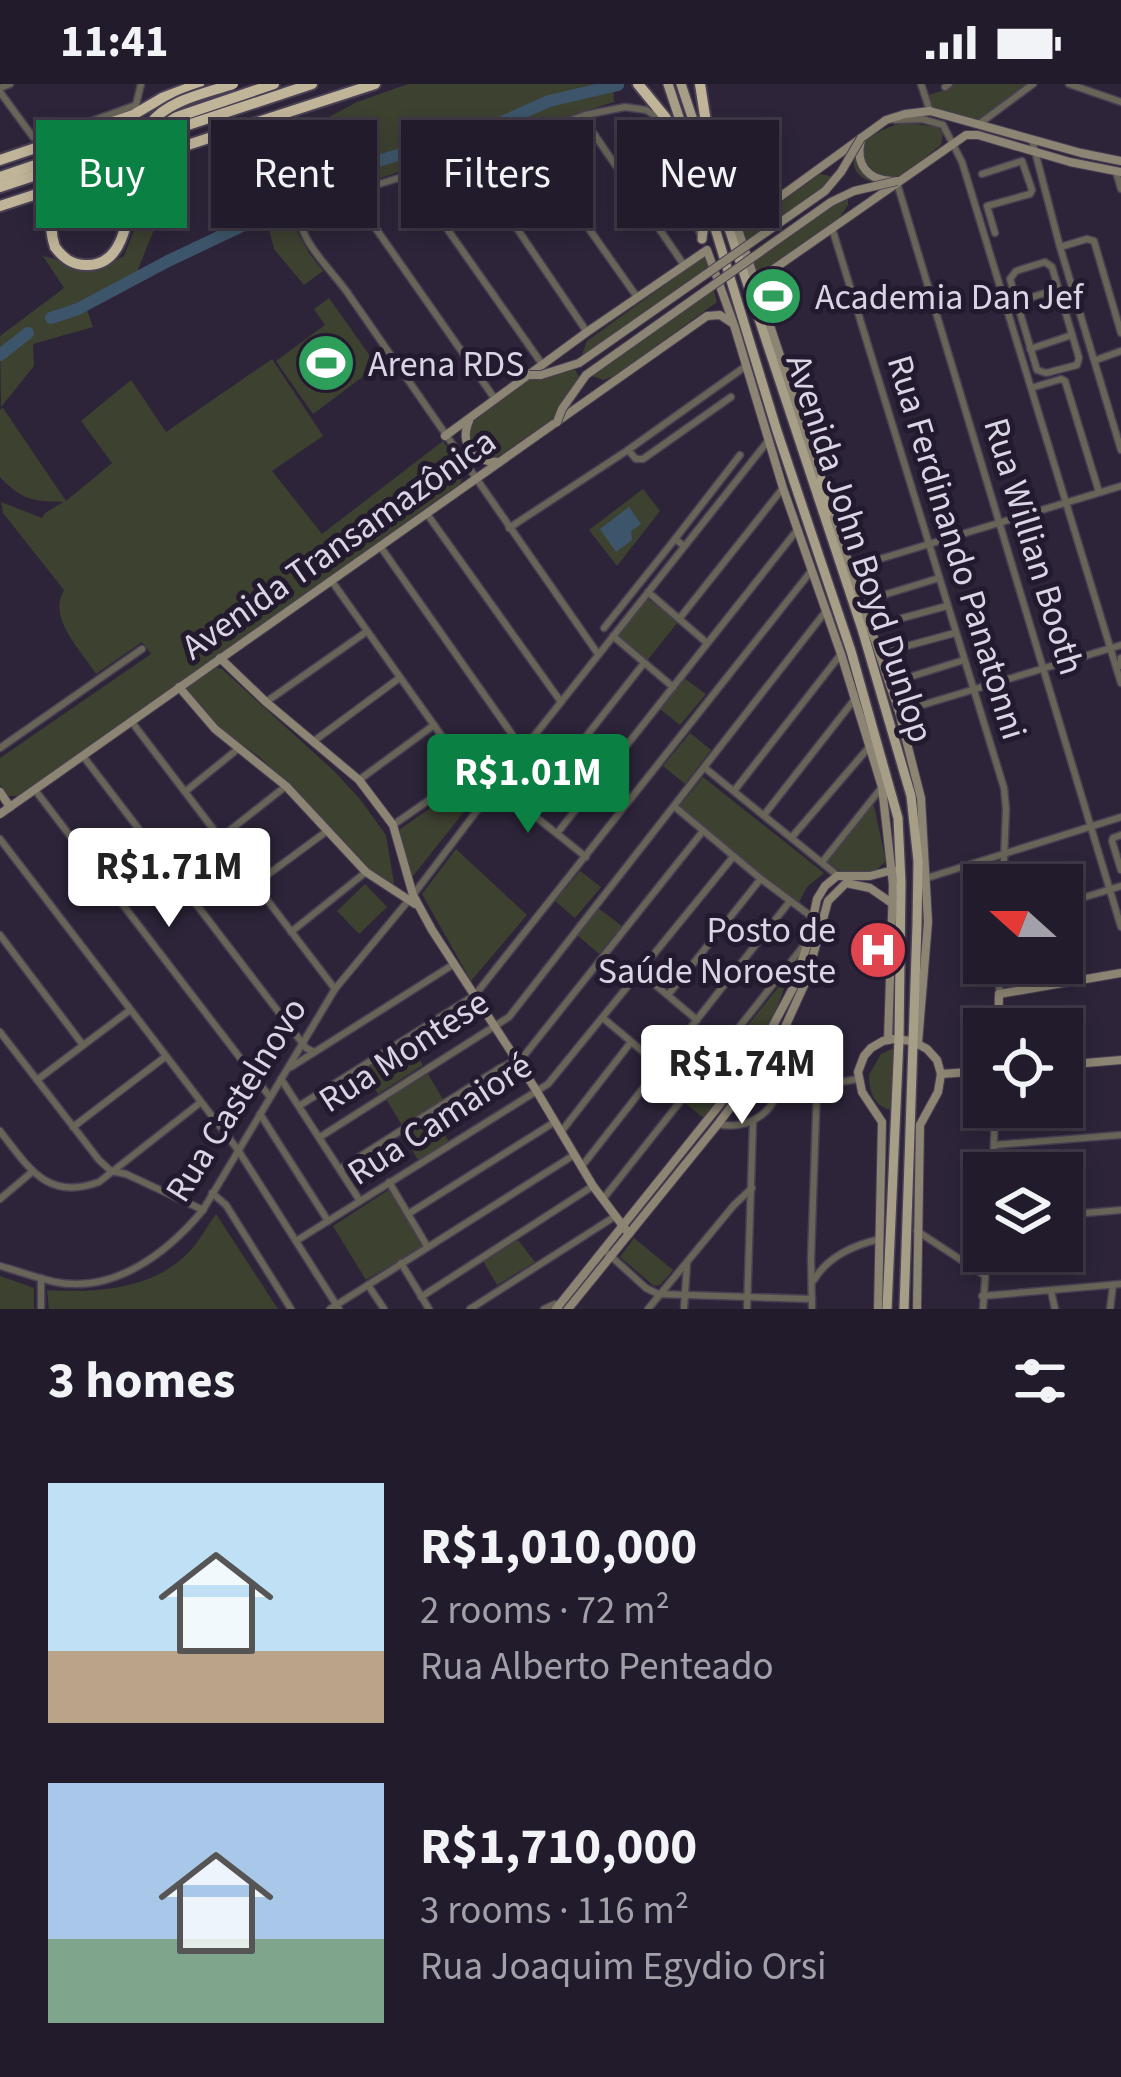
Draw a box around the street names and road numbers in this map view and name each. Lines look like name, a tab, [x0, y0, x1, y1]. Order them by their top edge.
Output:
street label: Avenida John Boyd Dunlop	[773, 348, 946, 749]
street label: Rua Ferdinando Panatonni	[874, 349, 1039, 746]
street label: Rua Willian Booth	[970, 412, 1097, 681]
street label: Avenida Transamazônica	[171, 416, 506, 672]
street label: Rua Montese	[309, 977, 499, 1125]
street label: Rua Castelnovo	[153, 988, 319, 1212]
street label: Rua Camaioré	[338, 1041, 542, 1198]

